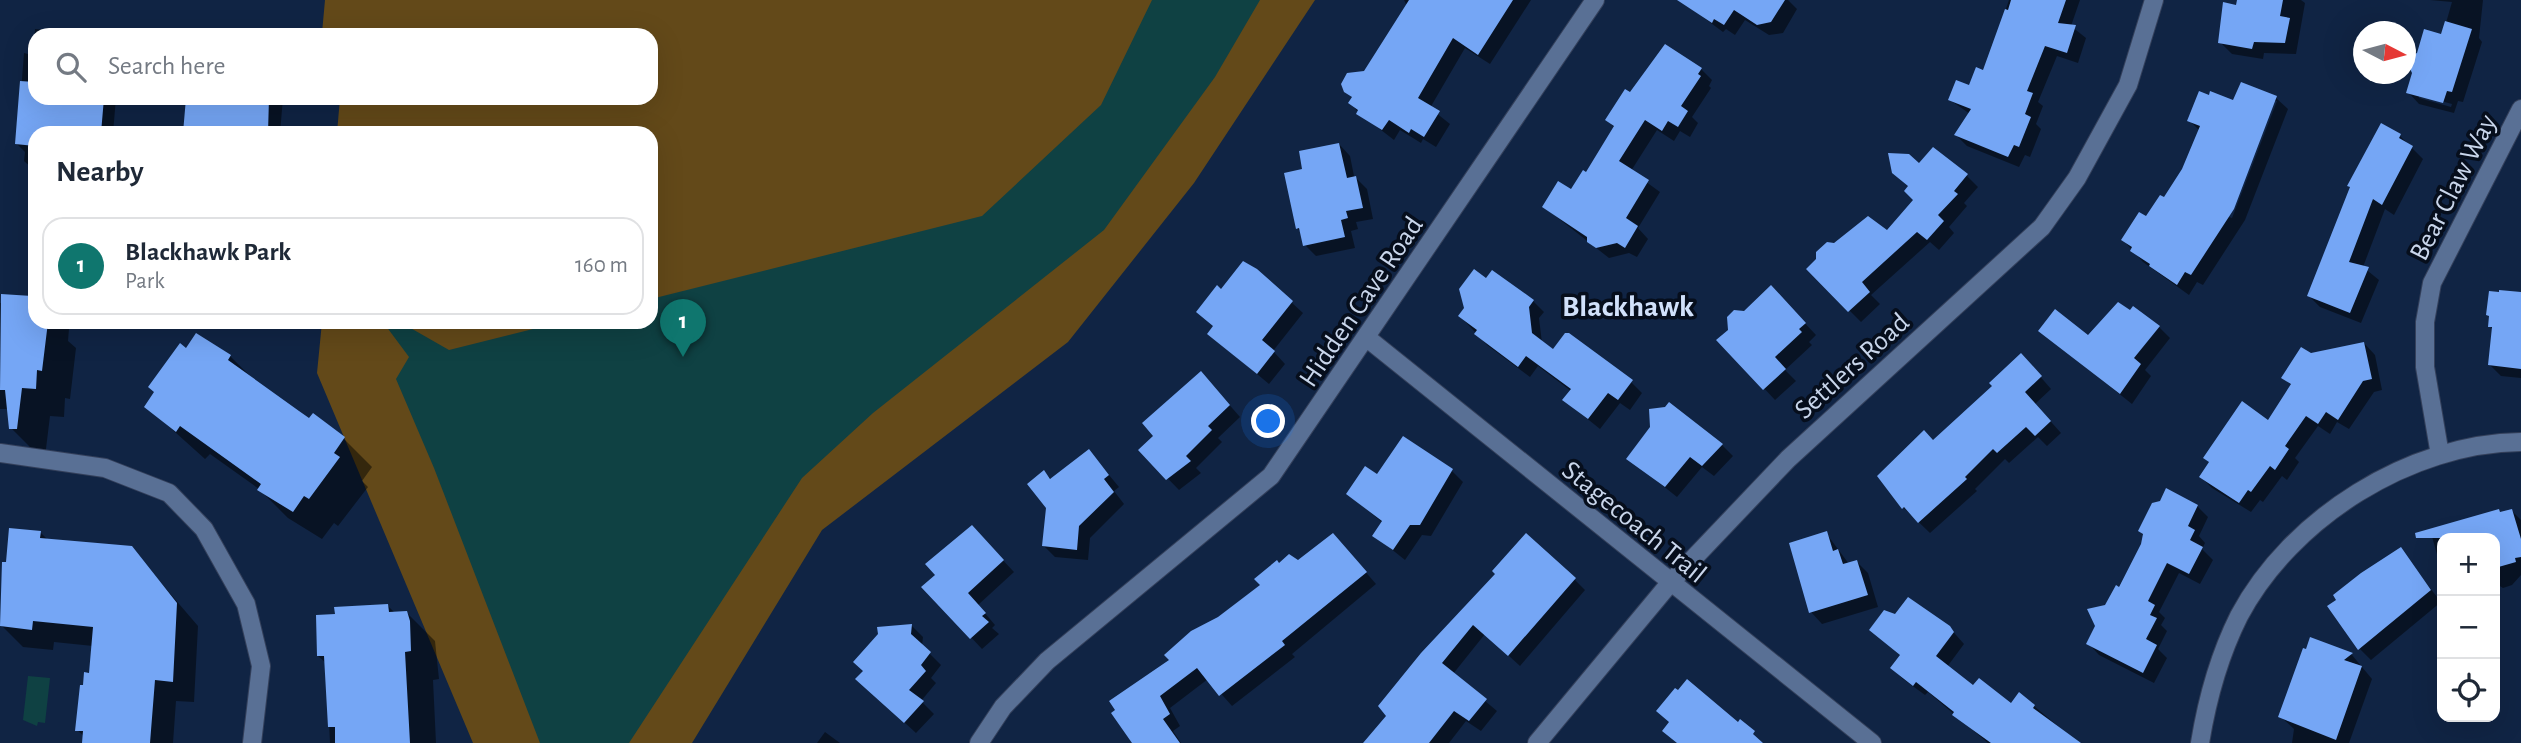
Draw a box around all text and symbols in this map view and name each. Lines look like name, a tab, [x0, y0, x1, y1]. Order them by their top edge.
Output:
north arrow	[2353, 21, 2416, 84]
search box	[28, 28, 658, 105]
icon: search	[52, 48, 90, 86]
text: Search here	[108, 53, 226, 79]
street label: Bear Claw Way	[2405, 110, 2502, 265]
text: Nearby	[56, 157, 144, 187]
street label: Hidden Cave Road	[1294, 212, 1429, 392]
text: Blackhawk Park	[125, 239, 291, 265]
text: 1	[77, 254, 85, 277]
text: 160 m	[575, 254, 628, 277]
text: Park	[125, 270, 165, 293]
district label: Blackhawk	[1562, 292, 1694, 322]
pin: 1	[660, 299, 706, 357]
street label: Settlers Road	[1790, 308, 1915, 425]
your location	[1251, 404, 1285, 438]
street label: Stagecoach Trail	[1556, 456, 1711, 589]
map controls	[2437, 533, 2500, 722]
button: +	[2437, 533, 2500, 596]
button: −	[2437, 596, 2500, 659]
button: locate	[2437, 659, 2500, 722]

